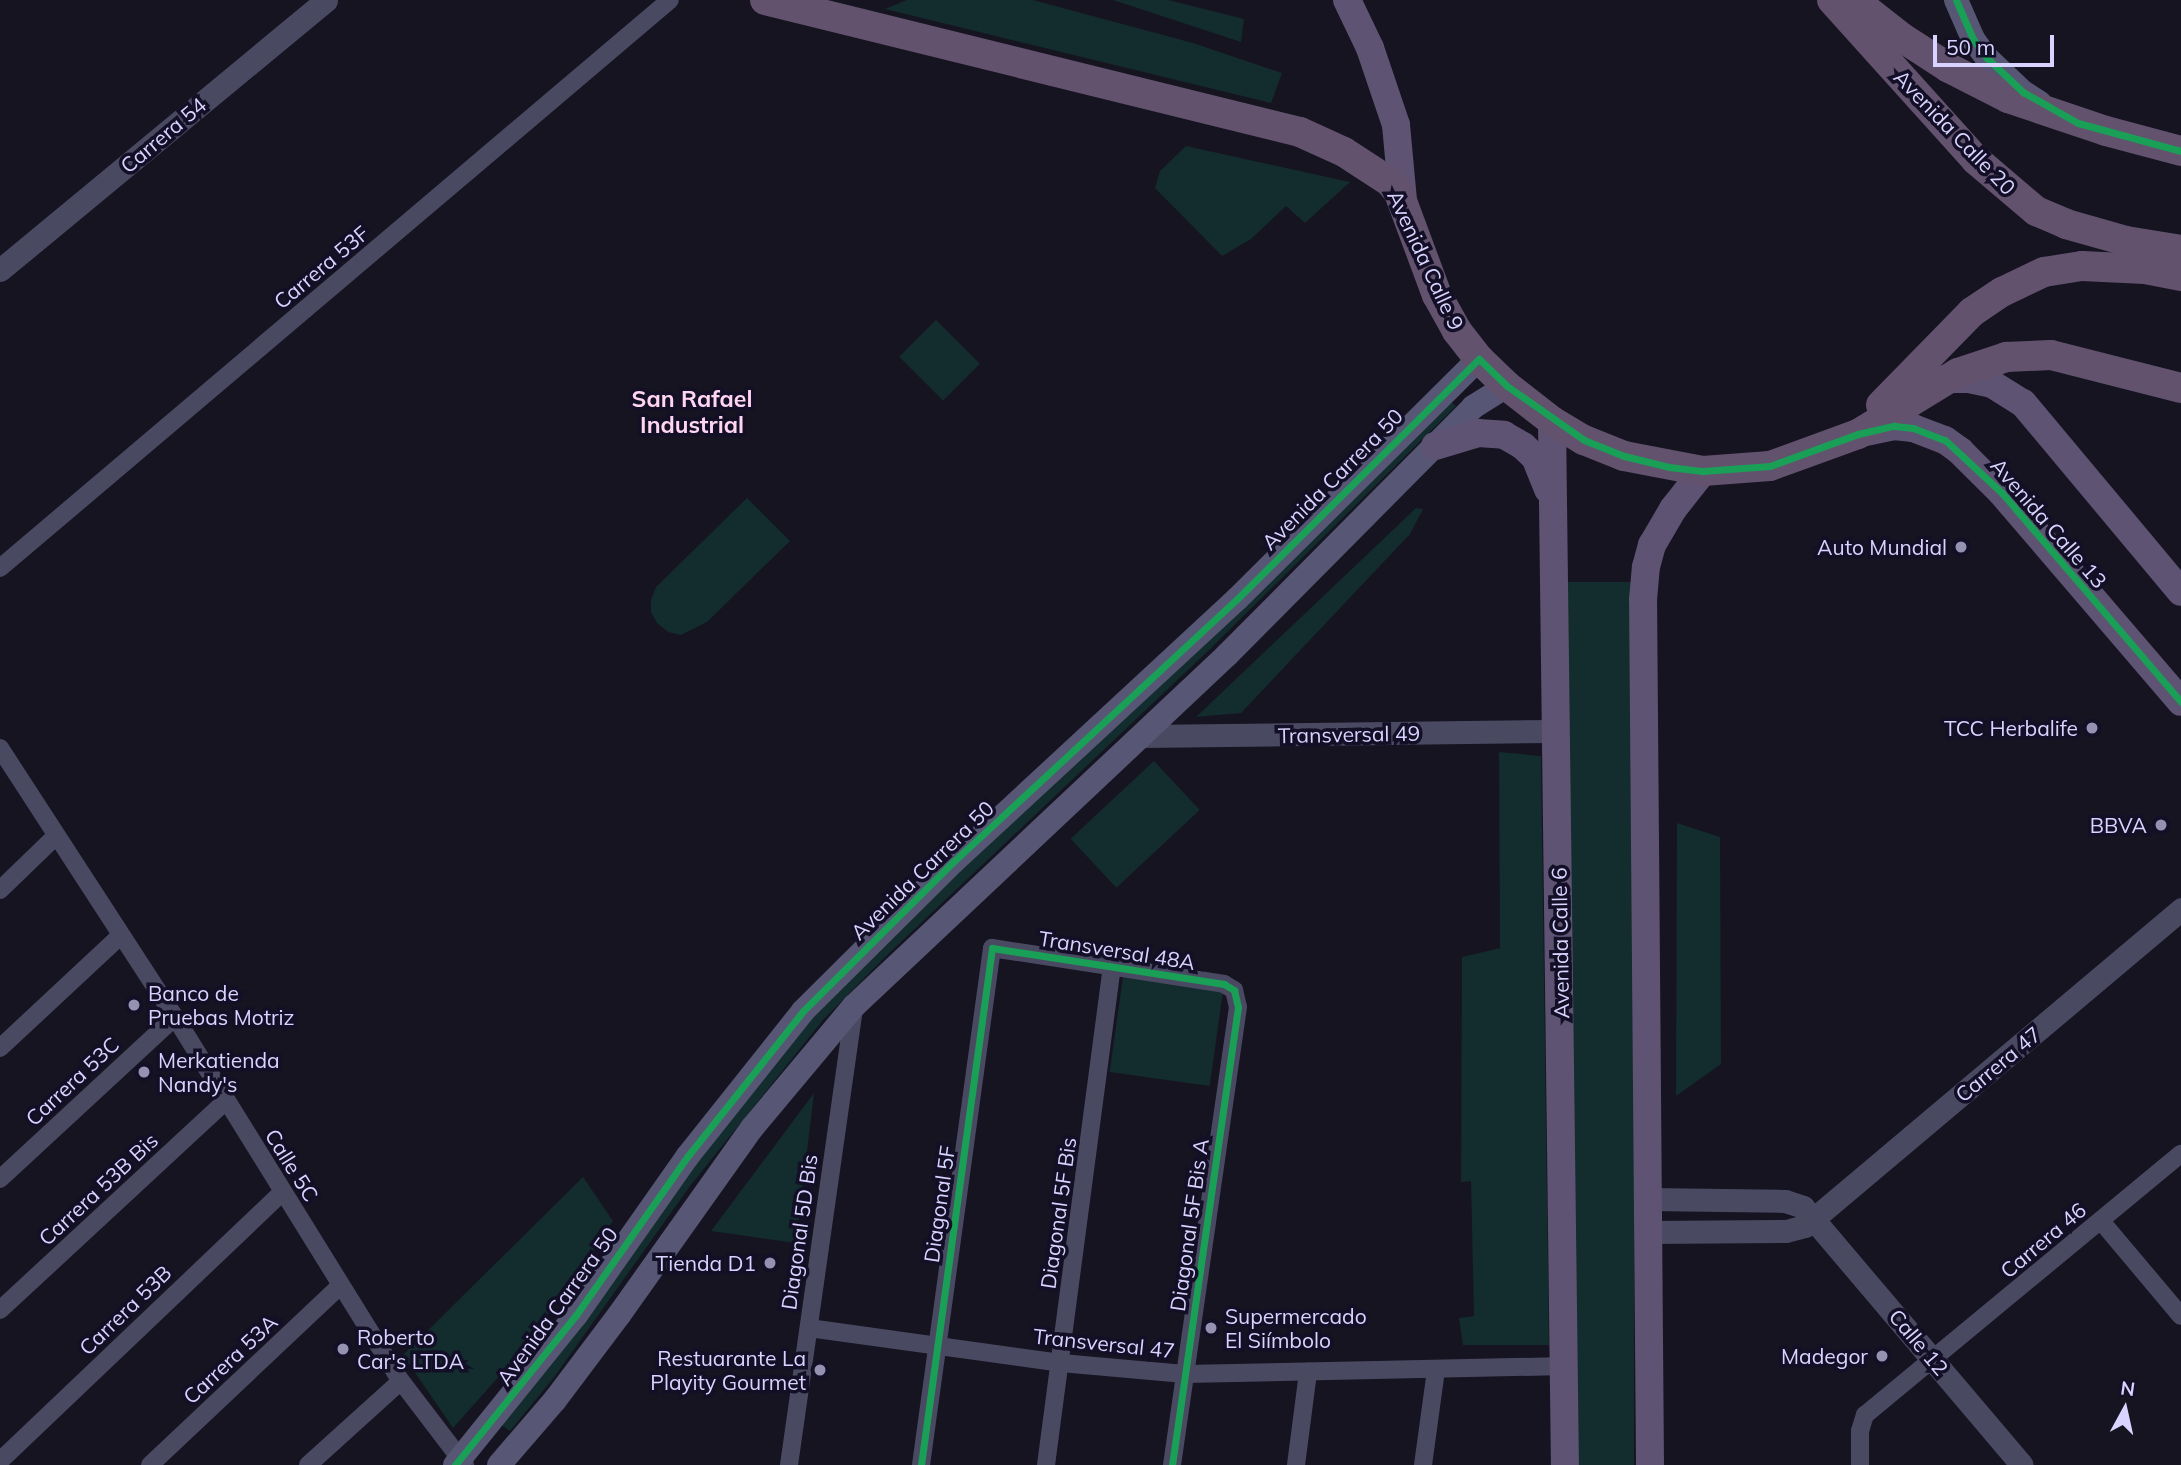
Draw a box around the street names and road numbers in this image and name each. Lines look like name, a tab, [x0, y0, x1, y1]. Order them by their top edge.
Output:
street label: Avenida Calle 20	[1889, 64, 2021, 200]
street label: Carrera 54	[115, 92, 211, 178]
street label: Avenida Calle 9	[1383, 186, 1469, 334]
street label: Carrera 53F	[269, 220, 373, 314]
street label: Avenida Carrera 50	[1256, 403, 1408, 555]
street label: Avenida Calle 13	[1986, 453, 2112, 593]
street label: Transversal 49	[1278, 720, 1420, 748]
street label: Avenida Carrera 50	[845, 795, 999, 945]
street label: Avenida Calle 6	[1546, 867, 1574, 1019]
street label: Transversal 48A	[1037, 925, 1197, 975]
street label: Carrera 47	[1950, 1021, 2046, 1107]
street label: Carrera 53C	[20, 1031, 124, 1131]
street label: Calle 5C	[260, 1124, 324, 1206]
street label: Carrera 53B Bis	[33, 1127, 163, 1251]
street label: Diagonal 5F Bis	[1035, 1136, 1081, 1290]
street label: Diagonal 5F Bis A	[1164, 1137, 1214, 1313]
street label: Diagonal 5F	[918, 1144, 960, 1264]
street label: Diagonal 5D Bis	[776, 1153, 822, 1311]
street label: Carrera 46	[1995, 1197, 2091, 1283]
street label: Avenida Carrera 50	[491, 1222, 623, 1390]
street label: Carrera 53B	[74, 1260, 176, 1360]
street label: Calle 12	[1884, 1304, 1954, 1380]
street label: Carrera 53A	[178, 1309, 282, 1409]
street label: Transversal 47	[1032, 1323, 1176, 1363]

